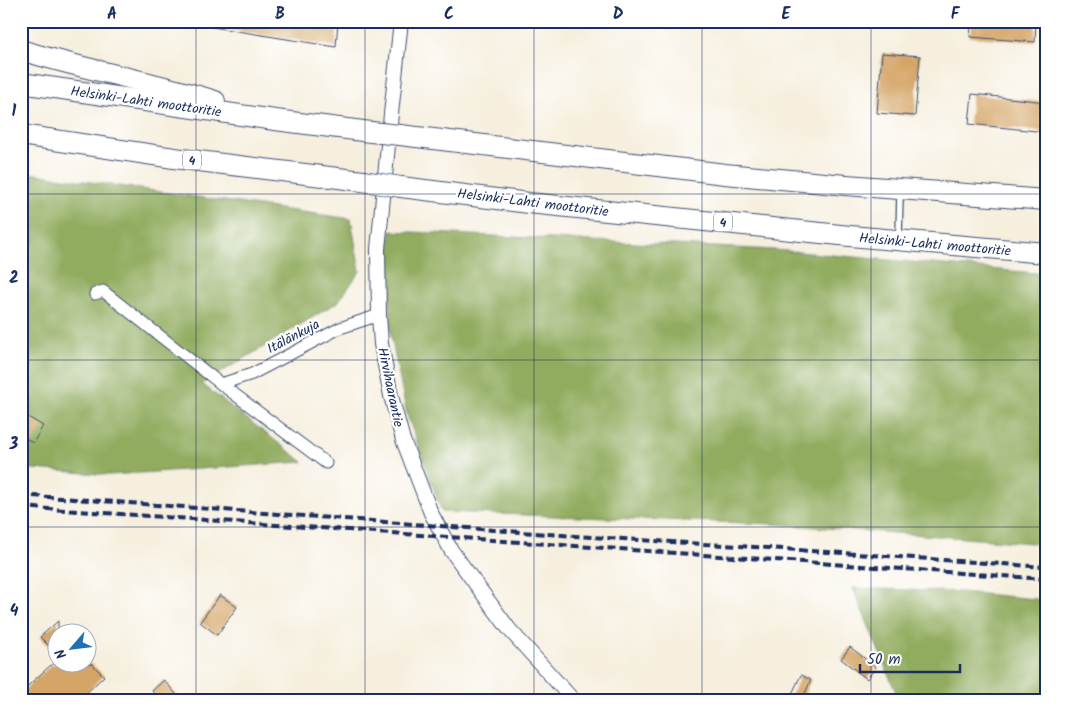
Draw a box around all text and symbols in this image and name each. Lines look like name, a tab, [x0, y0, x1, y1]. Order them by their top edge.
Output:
text: A	[107, 2, 117, 27]
text: B	[275, 2, 285, 27]
text: C	[444, 2, 454, 27]
text: D	[613, 2, 624, 27]
text: E	[782, 2, 792, 27]
text: F	[951, 2, 961, 27]
street label: Helsinki-Lahti moottoritie	[69, 80, 223, 124]
text: 1	[12, 99, 17, 124]
road number: 4	[183, 150, 201, 170]
street label: Helsinki-Lahti moottoritie	[456, 183, 610, 223]
road number: 4	[714, 212, 732, 232]
street label: Helsinki-Lahti moottoritie	[858, 227, 1012, 263]
text: 2	[9, 266, 19, 291]
street label: Itälänkuja	[263, 314, 324, 360]
street label: Hirvihaarantie	[371, 345, 409, 430]
text: 3	[9, 432, 19, 457]
text: 4	[10, 599, 19, 624]
north arrow	[48, 624, 98, 674]
scale bar	[860, 641, 960, 673]
text: N	[50, 644, 73, 663]
text: 50 m	[867, 648, 901, 672]

